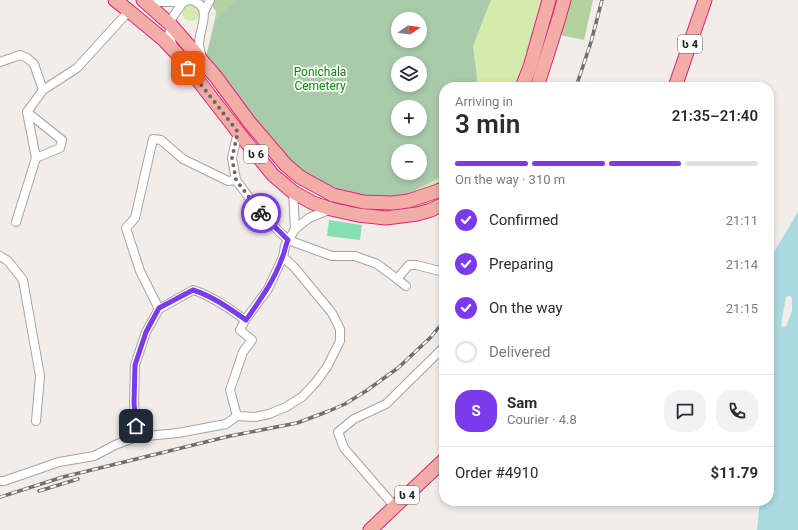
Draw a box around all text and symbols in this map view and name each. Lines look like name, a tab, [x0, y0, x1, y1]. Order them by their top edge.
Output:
north arrow	[391, 12, 427, 48]
map controls	[391, 12, 427, 180]
road number: ს 4	[678, 35, 702, 53]
pin	[171, 51, 205, 85]
button: layers	[391, 56, 427, 92]
icon: bag	[177, 57, 199, 79]
park label: Ponichala Cemetery	[294, 65, 346, 93]
text: Arriving in	[455, 94, 513, 109]
button: +	[391, 100, 427, 136]
text: 21:35–21:40	[672, 107, 758, 125]
text: 3 min	[455, 109, 520, 139]
button: −	[391, 144, 427, 180]
road number: ს 6	[244, 145, 268, 163]
text: On the way · 310 m	[455, 172, 565, 187]
courier	[241, 193, 281, 233]
icon: bike	[250, 202, 272, 224]
icon: check	[455, 209, 477, 231]
text: Confirmed	[489, 211, 559, 229]
text: 21:11	[726, 213, 758, 228]
icon: check	[455, 253, 477, 275]
text: Preparing	[489, 255, 553, 273]
text: 21:14	[726, 257, 758, 272]
icon: check	[455, 297, 477, 319]
text: On the way	[489, 299, 563, 317]
text: 21:15	[726, 301, 758, 316]
text: Delivered	[489, 343, 551, 361]
button: chat	[664, 390, 706, 432]
button: phone	[716, 390, 758, 432]
text: Sam	[507, 394, 537, 412]
text: S	[471, 402, 481, 420]
pin	[119, 409, 153, 443]
text: Courier · 4.8	[507, 412, 577, 427]
icon: home	[125, 415, 147, 437]
text: Order #4910	[455, 464, 538, 482]
text: $11.79	[711, 464, 758, 482]
road number: ს 4	[395, 486, 419, 504]

